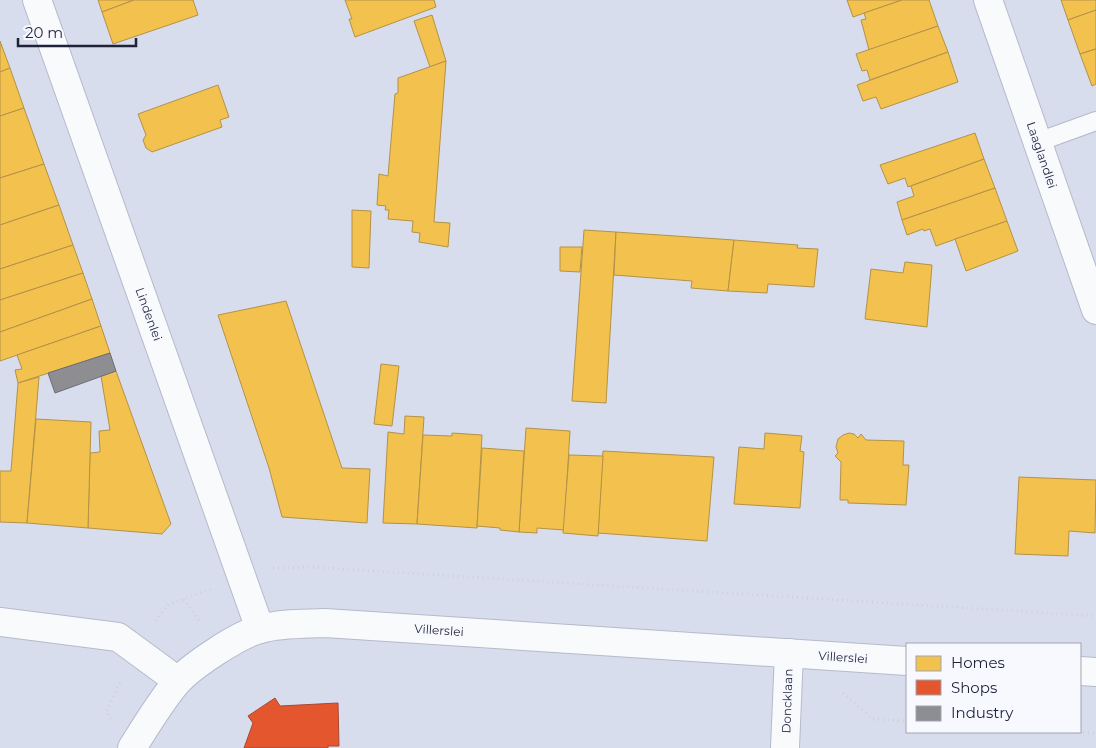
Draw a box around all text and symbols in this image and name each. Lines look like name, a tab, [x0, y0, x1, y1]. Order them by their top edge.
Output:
scale bar	[18, 15, 135, 47]
text: 20 m	[25, 23, 63, 42]
street label: Laaglandlei	[1024, 120, 1060, 190]
street label: Lindenlei	[132, 285, 166, 343]
street label: Villerslei	[414, 621, 464, 639]
legend	[906, 643, 1081, 733]
street label: Villerslei	[818, 648, 868, 666]
text: Homes	[951, 653, 1005, 672]
street label: Doncklaan	[778, 668, 796, 734]
text: Shops	[951, 678, 997, 697]
text: Industry	[951, 703, 1014, 722]

